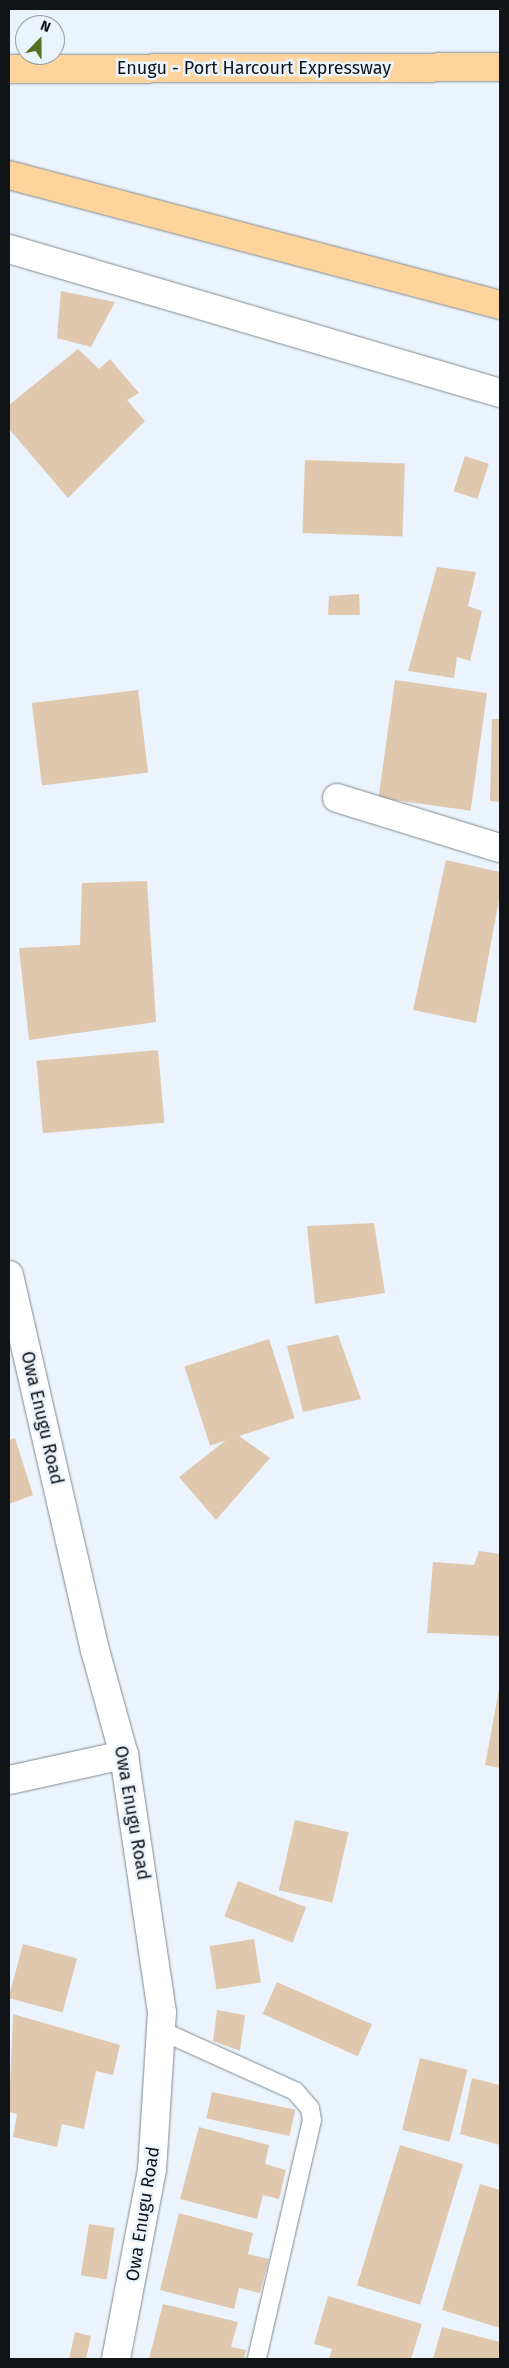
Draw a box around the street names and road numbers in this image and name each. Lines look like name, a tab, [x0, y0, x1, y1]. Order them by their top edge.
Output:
street label: Enugu - Port Harcourt Expressway	[117, 57, 391, 79]
street label: Owa Enugu Road	[16, 1349, 68, 1487]
street label: Owa Enugu Road	[110, 1744, 154, 1882]
street label: Owa Enugu Road	[122, 2145, 164, 2283]

